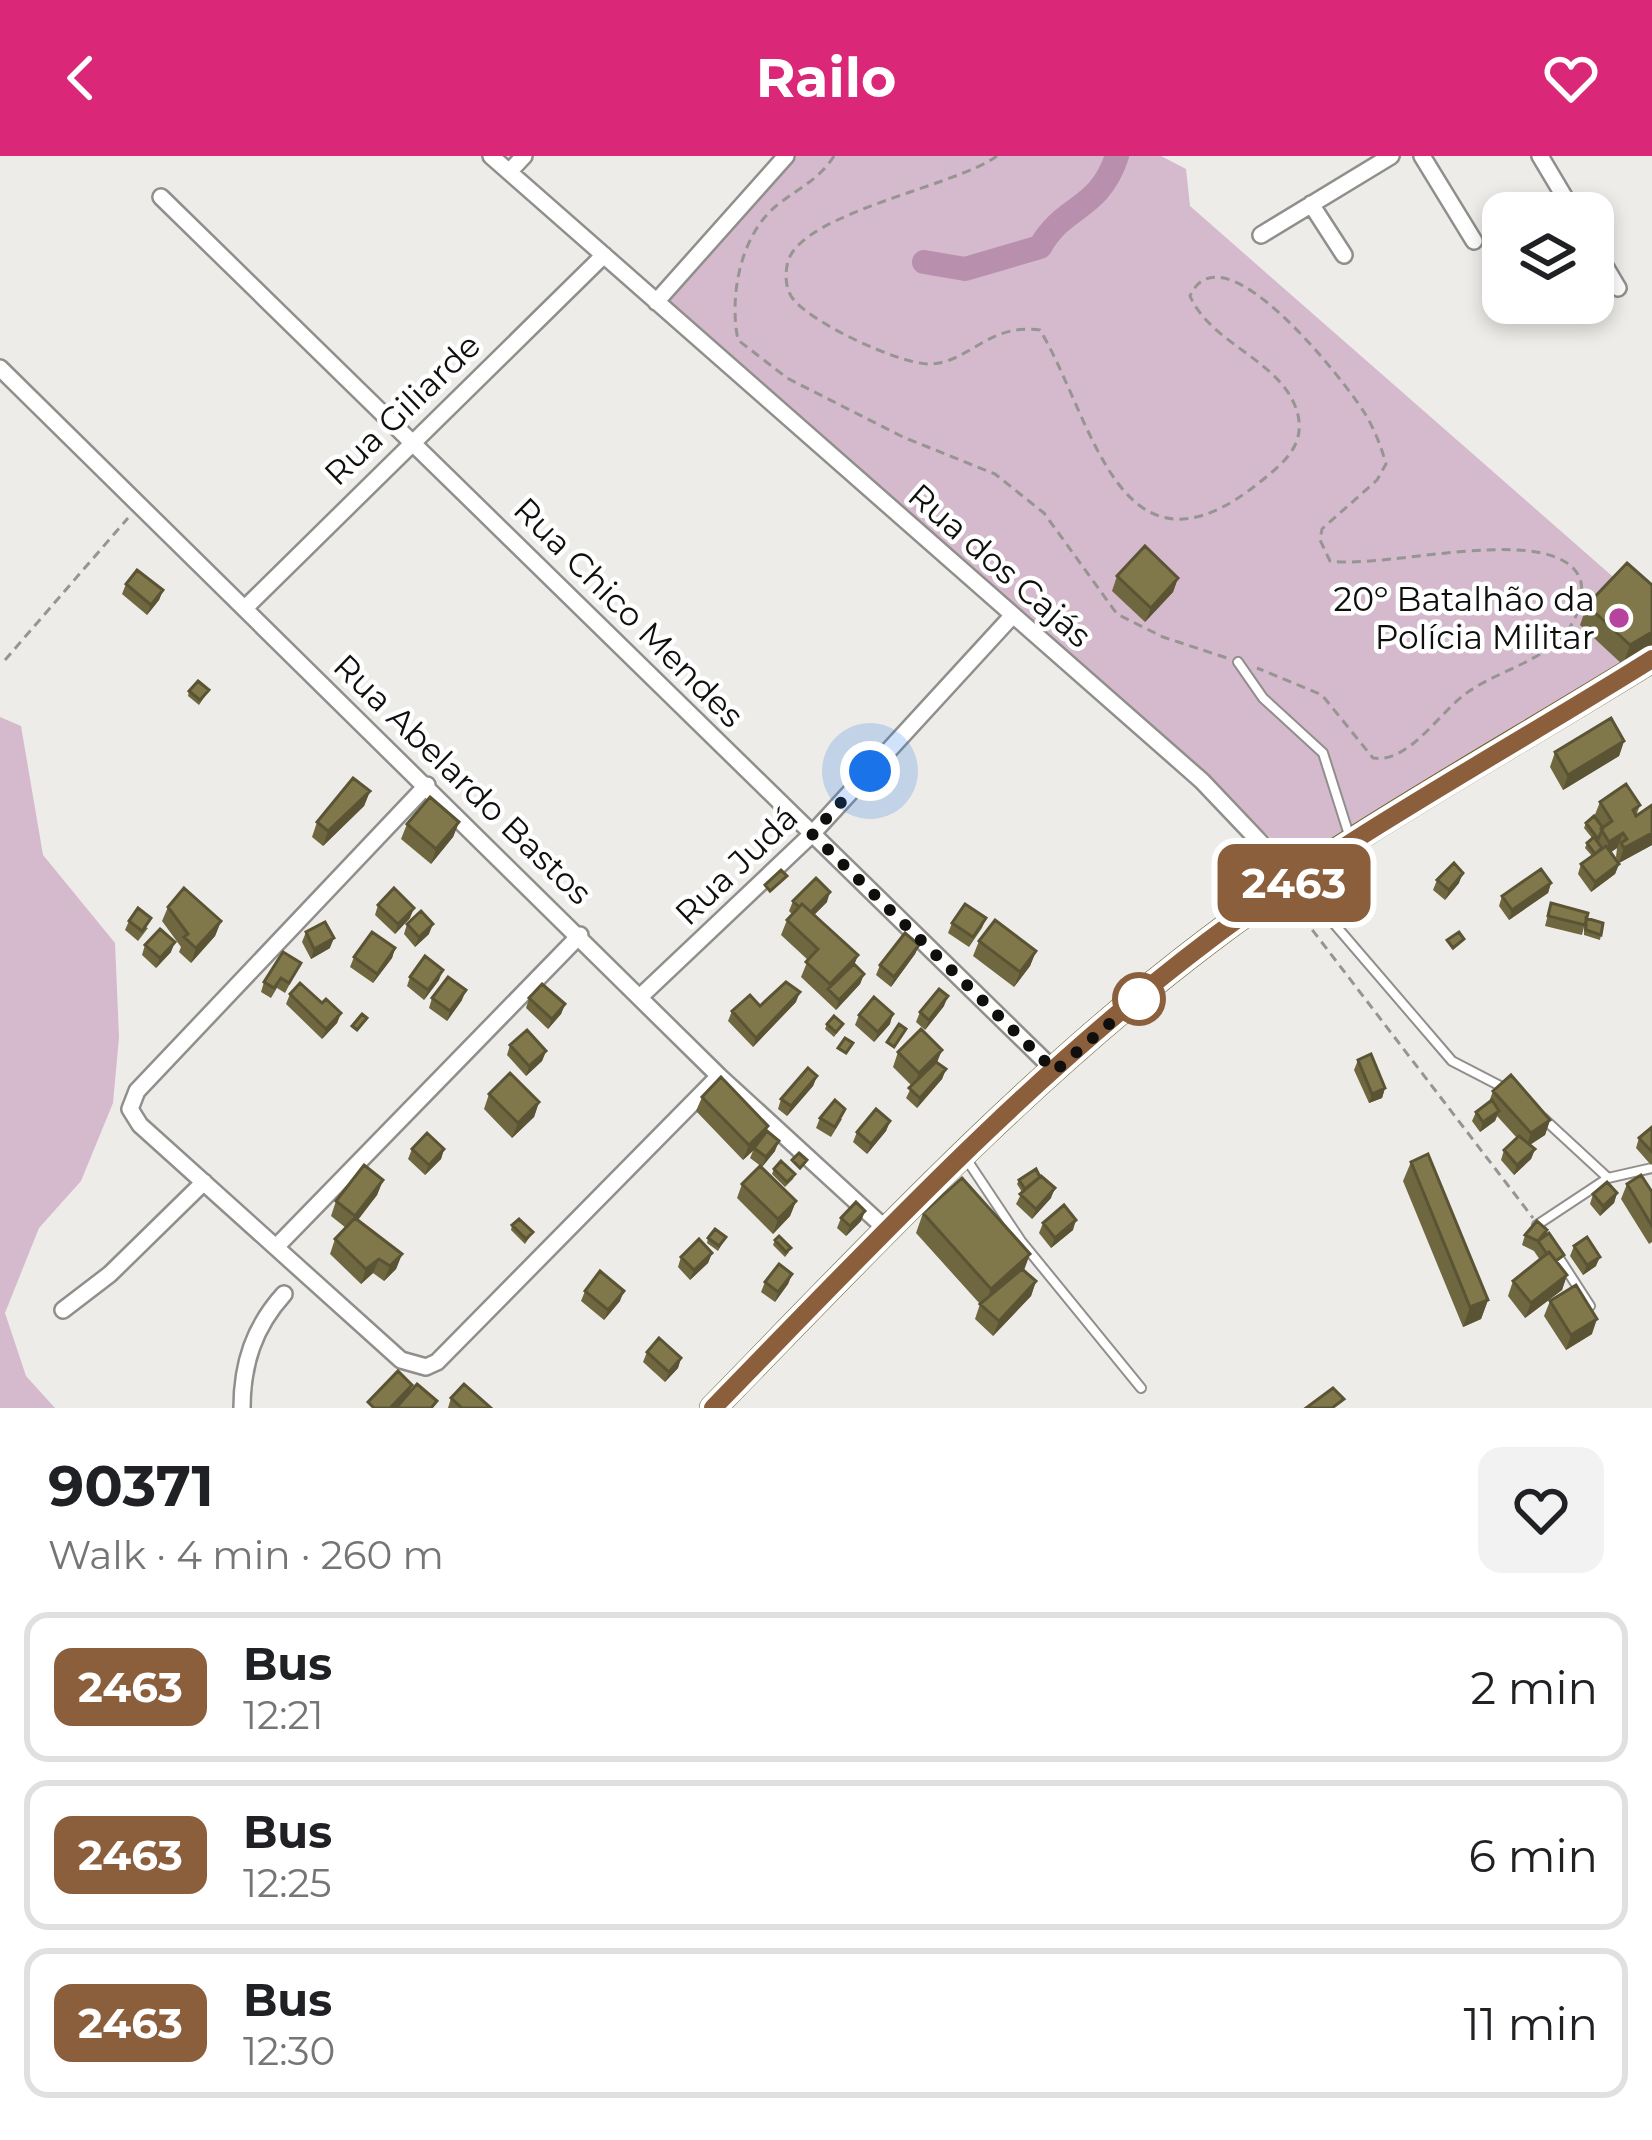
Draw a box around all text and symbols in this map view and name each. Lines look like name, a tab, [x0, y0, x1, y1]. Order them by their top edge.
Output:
icon: back	[48, 45, 114, 111]
text: Railo	[756, 45, 896, 111]
icon: heart	[1538, 45, 1604, 111]
map controls	[1482, 192, 1614, 324]
button: layers	[1482, 192, 1614, 324]
street label: Rua Giliarde	[316, 325, 488, 493]
street label: Rua dos Cajás	[900, 475, 1100, 655]
street label: Rua Chico Mendes	[506, 489, 752, 735]
place label: 20º Batalhão da Polícia Militar	[1334, 579, 1595, 657]
marker: 20º Batalhão da Polícia Militar	[1606, 605, 1632, 631]
street label: Rua Abelardo Bastos	[326, 645, 600, 913]
your location	[840, 741, 900, 801]
street label: Rua Judá	[666, 797, 806, 933]
line badge: 2463	[1210, 844, 1378, 922]
text: 2463	[1242, 857, 1346, 909]
unlabelled marker	[1114, 974, 1164, 1024]
button: heart	[1478, 1447, 1604, 1573]
text: 90371	[48, 1451, 214, 1520]
text: Walk · 4 min · 260 m	[48, 1531, 444, 1579]
text: Bus	[243, 1636, 332, 1691]
text: 2 min	[1470, 1660, 1598, 1715]
text: 2463	[78, 1661, 183, 1713]
text: 12:21	[243, 1691, 324, 1739]
text: Bus	[243, 1804, 332, 1859]
text: 6 min	[1469, 1828, 1598, 1883]
text: 2463	[78, 1829, 183, 1881]
text: 12:25	[243, 1859, 332, 1907]
text: Bus	[243, 1972, 332, 2027]
text: 11 min	[1463, 1996, 1598, 2051]
text: 2463	[78, 1997, 183, 2049]
text: 12:30	[243, 2027, 335, 2075]

